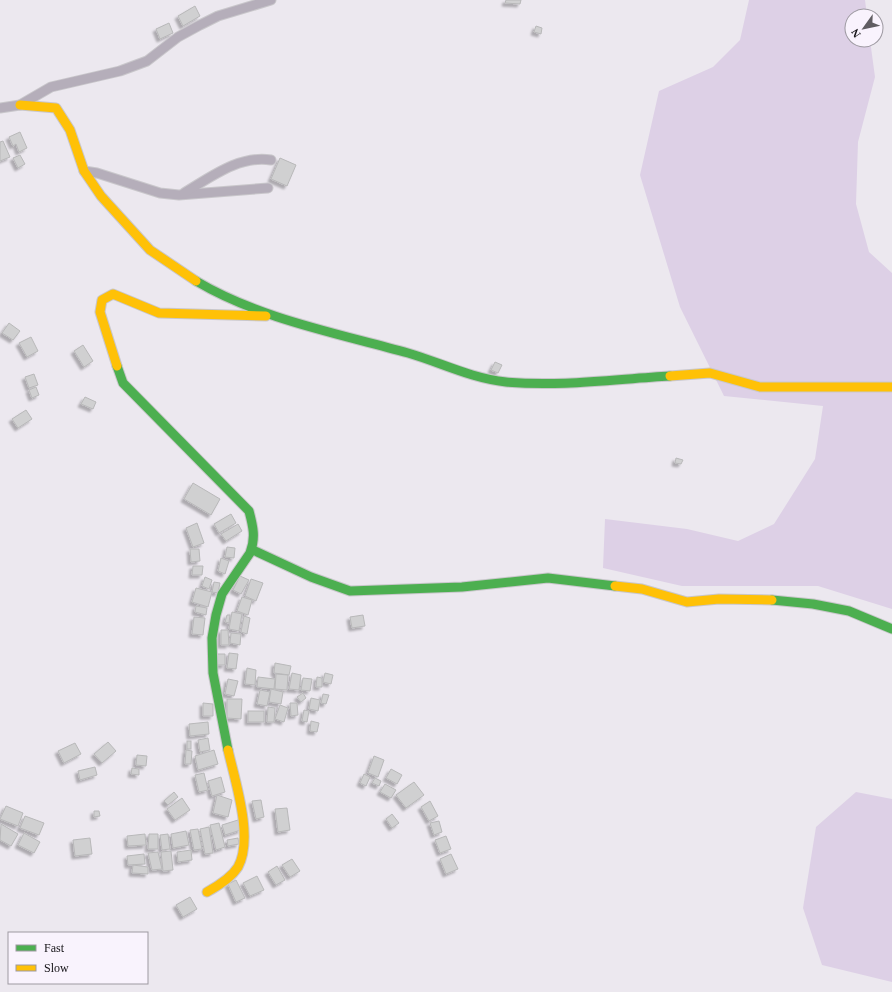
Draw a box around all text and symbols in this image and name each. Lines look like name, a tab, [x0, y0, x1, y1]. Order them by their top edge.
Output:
north arrow	[844, 8, 884, 48]
text: N	[848, 27, 863, 40]
legend	[8, 932, 148, 984]
text: Fast	[44, 941, 65, 955]
text: Slow	[44, 961, 69, 975]

